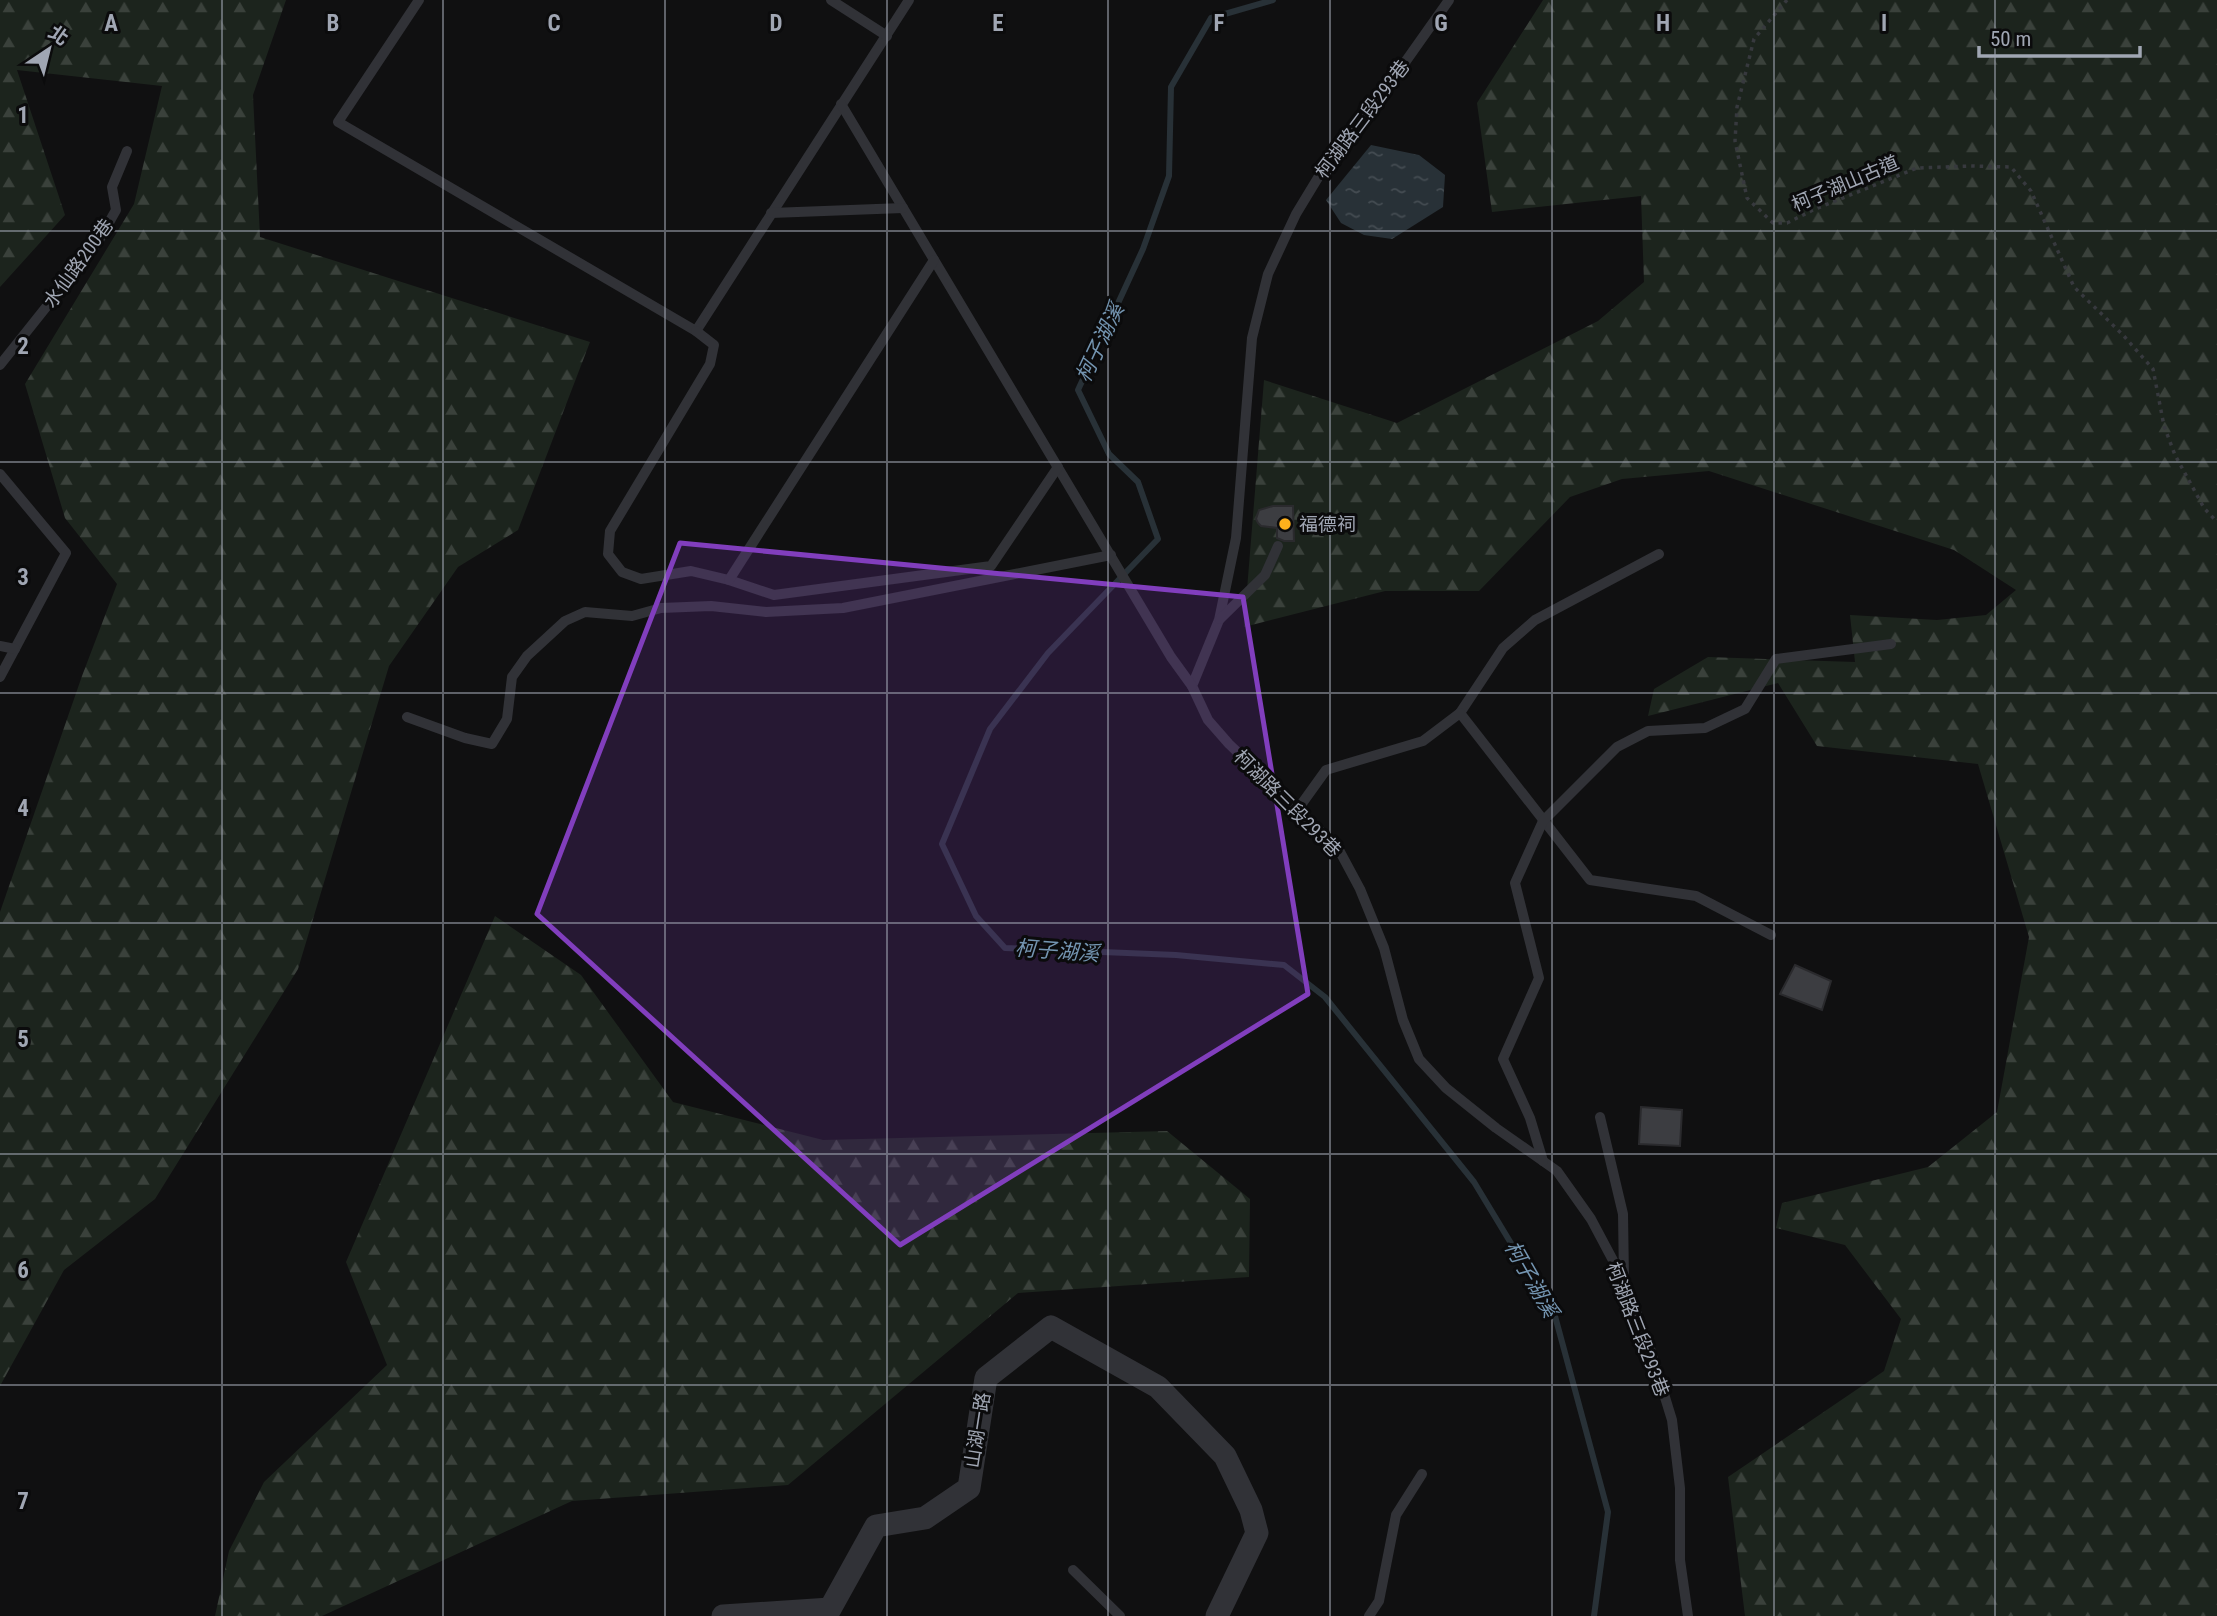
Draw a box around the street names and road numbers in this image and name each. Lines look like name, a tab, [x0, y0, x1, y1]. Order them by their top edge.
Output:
street label: 柯湖路三段293巷	[1310, 56, 1414, 183]
street label: 柯子湖山古道	[1788, 151, 1902, 216]
street label: 水仙路200巷	[38, 214, 118, 312]
street label: 柯湖路三段293巷	[1229, 745, 1346, 862]
street label: 柯湖路三段293巷	[1601, 1259, 1674, 1400]
street label: 山湖一路	[960, 1391, 995, 1469]

